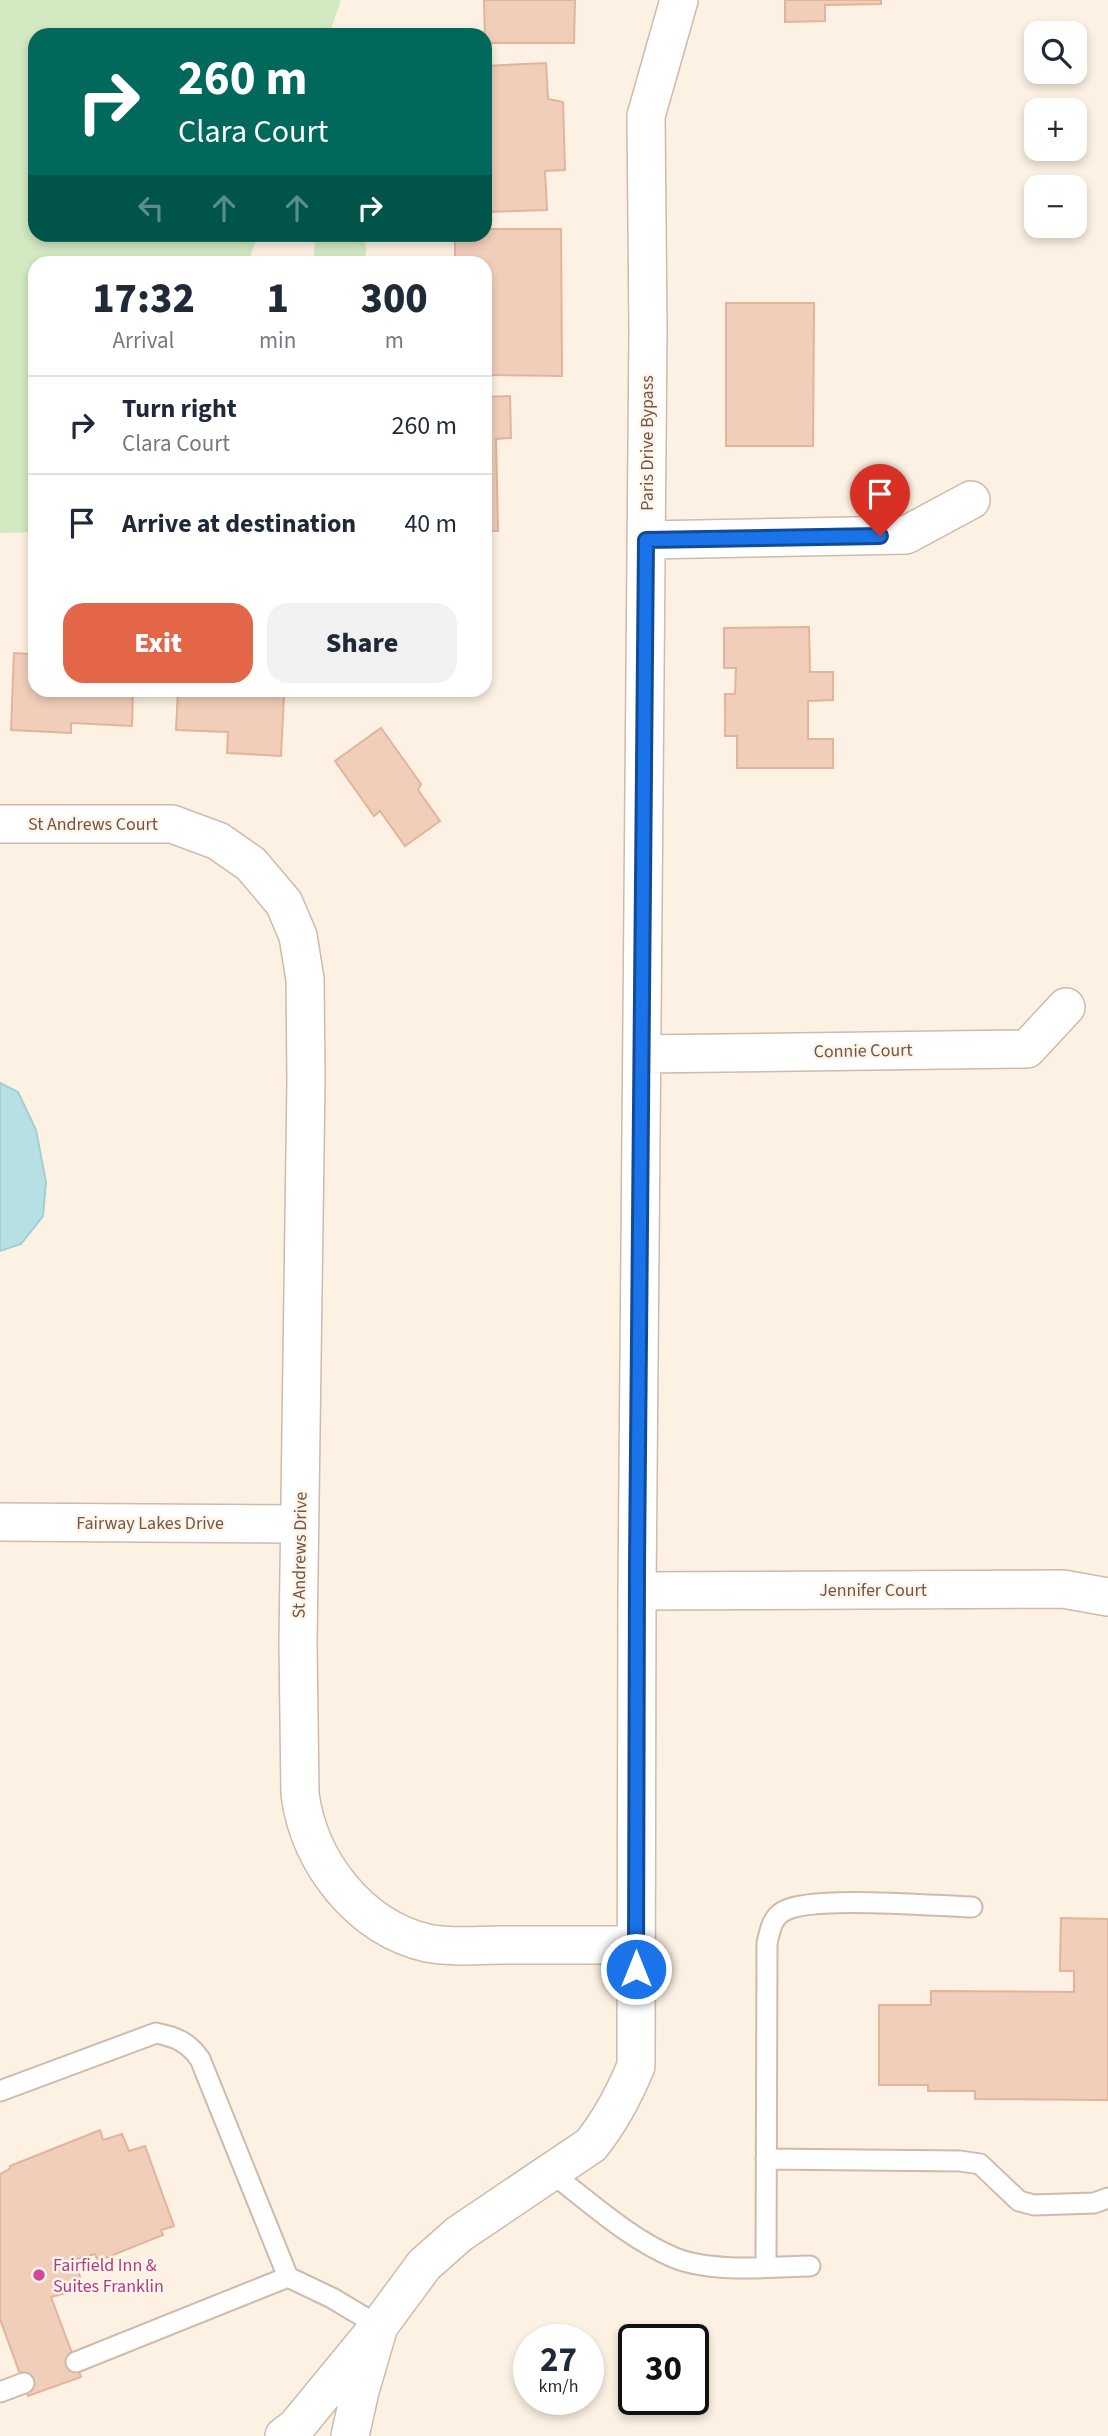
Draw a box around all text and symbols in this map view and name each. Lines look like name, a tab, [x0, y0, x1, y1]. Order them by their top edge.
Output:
map controls	[1024, 21, 1087, 238]
button: search	[1024, 21, 1087, 84]
text: 260 m	[178, 44, 307, 114]
icon: right	[63, 56, 154, 147]
button: +	[1024, 98, 1087, 161]
text: Clara Court	[178, 109, 328, 155]
button: −	[1024, 175, 1087, 238]
icon: left	[132, 189, 170, 227]
icon: ahead	[205, 189, 243, 227]
icon: ahead	[278, 189, 316, 227]
icon: right	[351, 189, 389, 227]
text: 17:32	[92, 269, 195, 329]
text: 1	[266, 269, 289, 329]
text: 300	[361, 269, 428, 329]
text: Arrival	[113, 324, 174, 357]
text: min	[259, 324, 296, 357]
text: m	[385, 324, 404, 357]
street label: Paris Drive Bypass	[635, 375, 660, 511]
text: Turn right	[122, 390, 237, 427]
icon: right	[63, 406, 101, 444]
text: 260 m	[391, 407, 457, 444]
text: Clara Court	[122, 427, 230, 460]
pin	[850, 464, 910, 536]
icon: arrive	[861, 475, 899, 513]
icon: arrive	[63, 504, 101, 542]
text: Arrive at destination	[122, 505, 356, 542]
text: 40 m	[404, 505, 457, 542]
button: Exit	[63, 603, 253, 683]
button: Share	[267, 603, 457, 683]
street label: St Andrews Court	[28, 812, 158, 837]
street label: Connie Court	[813, 1038, 913, 1064]
street label: St Andrews Drive	[286, 1491, 314, 1619]
street label: Fairway Lakes Drive	[76, 1511, 224, 1536]
street label: Jennifer Court	[819, 1578, 927, 1603]
position arrow	[599, 1932, 673, 2006]
place label: Fairfield Inn & Suites Franklin	[53, 2253, 164, 2299]
marker: Fairfield Inn & Suites Franklin	[31, 2267, 47, 2283]
speed limit sign: 30	[618, 2324, 709, 2415]
text: 27	[540, 2335, 577, 2385]
text: km/h	[539, 2374, 578, 2399]

